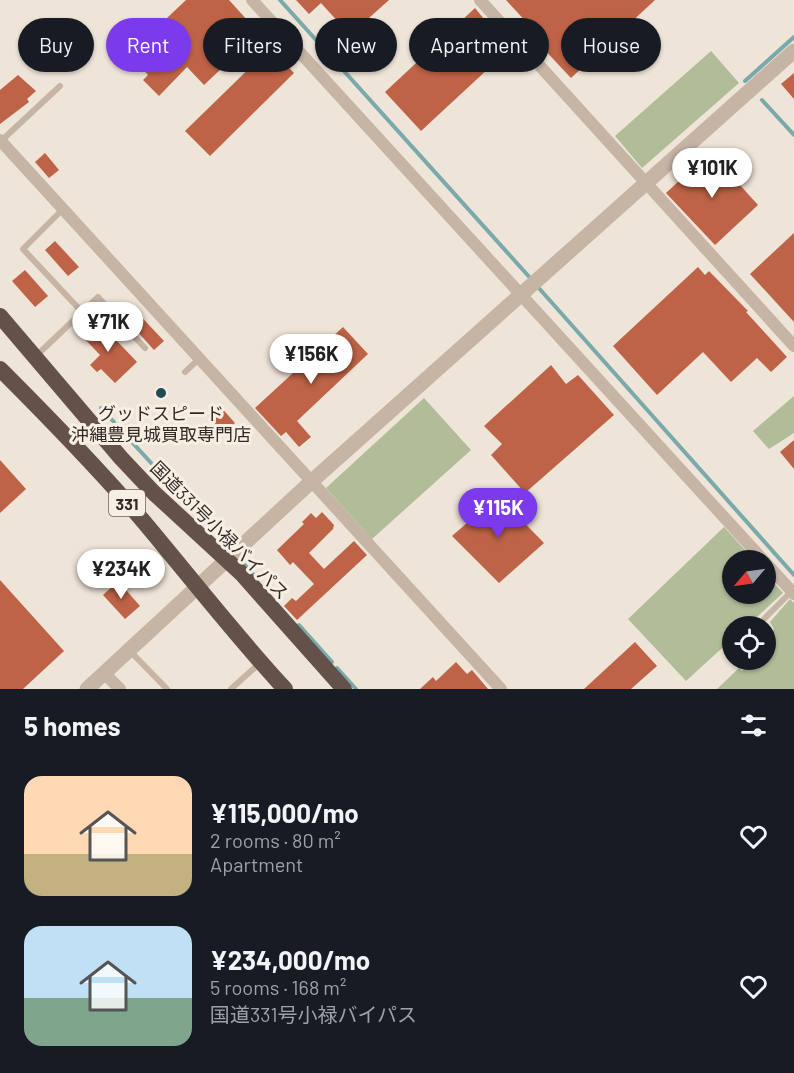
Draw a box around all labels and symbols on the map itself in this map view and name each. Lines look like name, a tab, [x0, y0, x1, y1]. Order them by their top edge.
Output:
pin: ¥101K	[670, 148, 754, 199]
pin: ¥71K	[72, 302, 144, 353]
pin: ¥156K	[269, 334, 353, 385]
marker: グッドスピード 沖縄豊見城買取専門店	[154, 386, 168, 400]
place label: グッドスピード 沖縄豊見城買取専門店	[71, 402, 251, 445]
street label: 国道331号小禄バイパス	[146, 456, 294, 604]
pin: ¥115K	[456, 488, 540, 539]
road number: 331	[109, 490, 145, 516]
pin: ¥234K	[79, 549, 163, 600]
north arrow	[722, 550, 776, 604]

